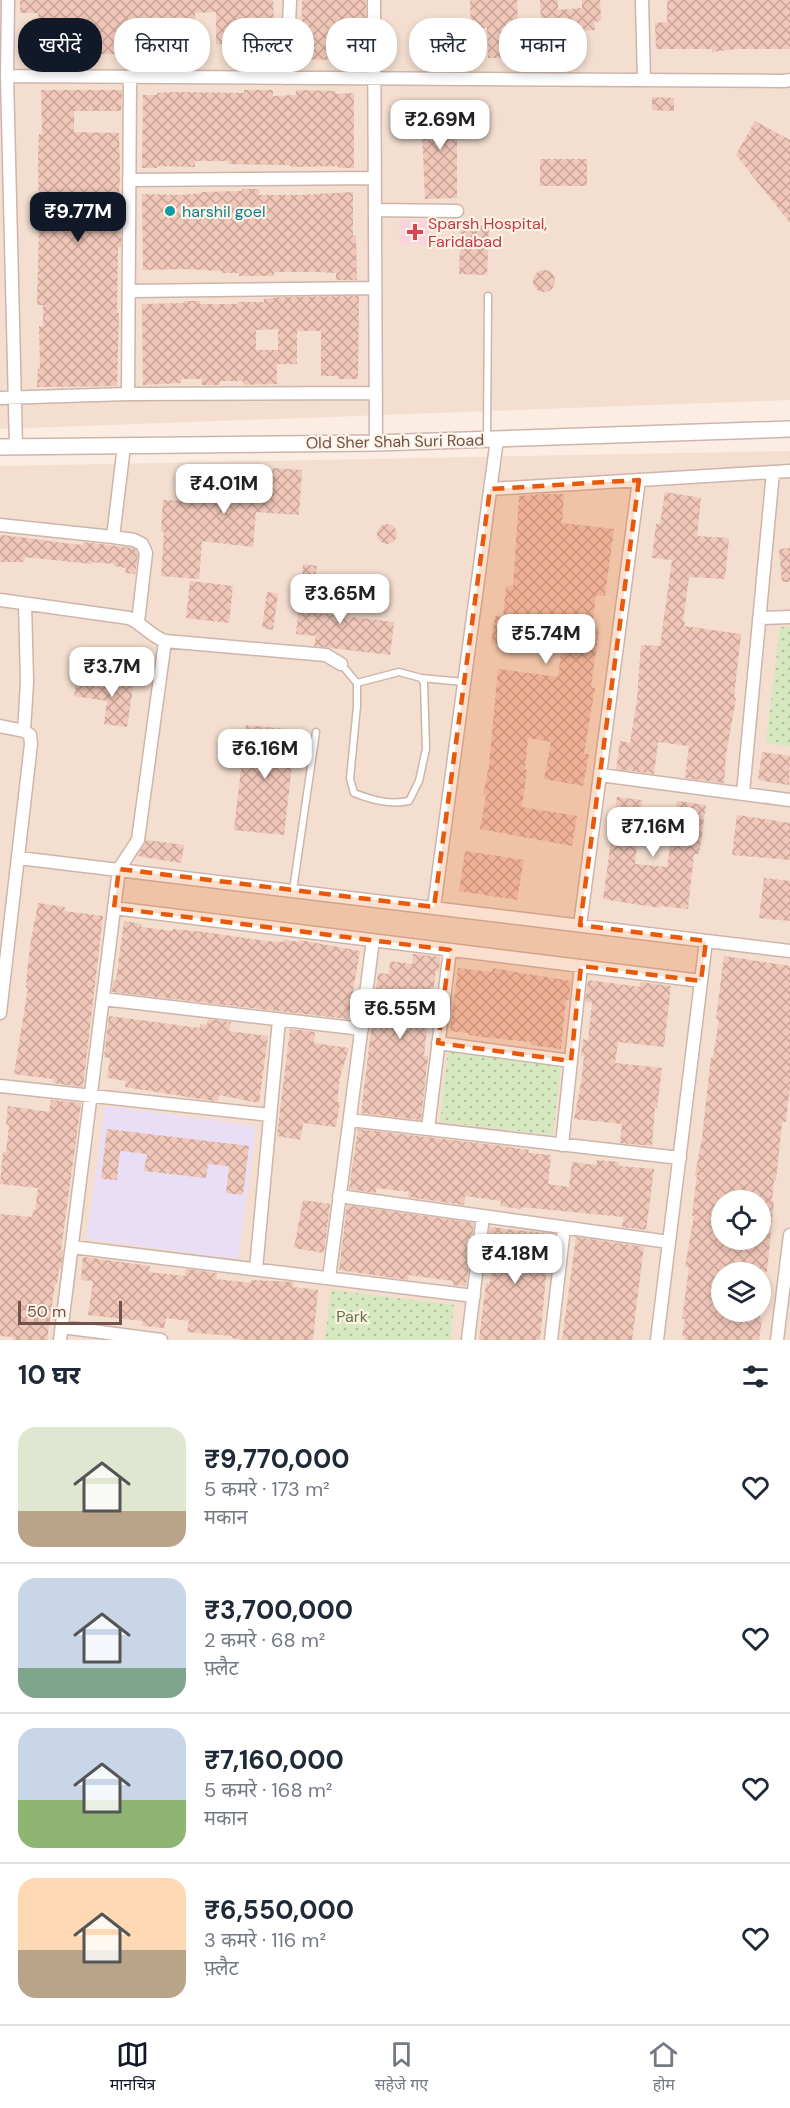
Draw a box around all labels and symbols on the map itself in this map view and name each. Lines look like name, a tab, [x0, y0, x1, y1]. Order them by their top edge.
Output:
pin: ₹2.69M	[391, 100, 489, 151]
pin: ₹9.77M	[29, 192, 127, 243]
place label: harshil goel	[182, 201, 265, 222]
marker: harshil goel	[163, 204, 177, 218]
place label: Sparsh Hospital, Faridabad	[428, 213, 547, 252]
marker: Sparsh Hospital, Faridabad	[406, 223, 424, 241]
street label: Old Sher Shah Suri Road	[306, 429, 484, 454]
pin: ₹4.01M	[175, 464, 273, 515]
pin: ₹3.65M	[291, 574, 389, 625]
pin: ₹5.74M	[497, 614, 595, 665]
pin: ₹3.7M	[70, 647, 154, 698]
pin: ₹6.16M	[216, 729, 314, 780]
pin: ₹7.16M	[604, 807, 702, 858]
pin: ₹6.55M	[351, 989, 449, 1040]
pin: ₹4.18M	[466, 1234, 564, 1285]
scale bar	[18, 1298, 122, 1326]
park label: Park	[336, 1306, 368, 1327]

